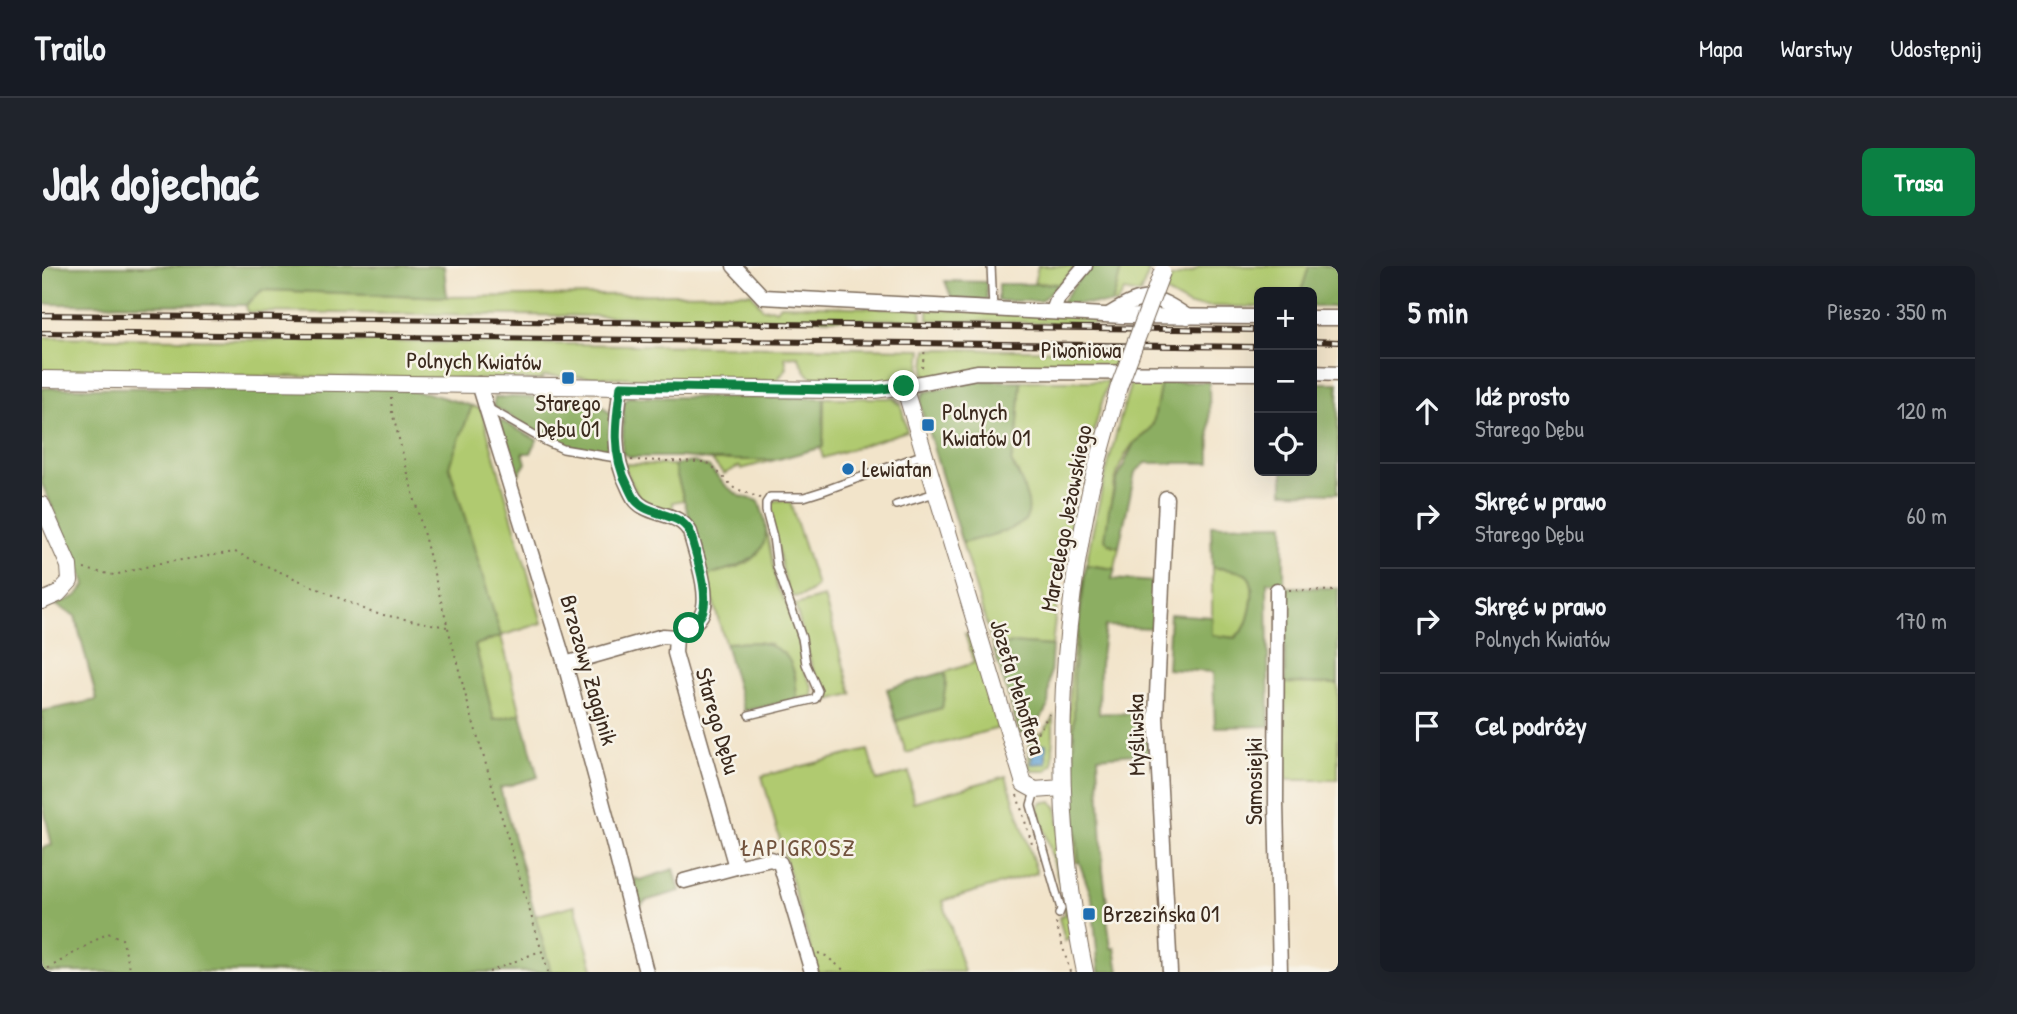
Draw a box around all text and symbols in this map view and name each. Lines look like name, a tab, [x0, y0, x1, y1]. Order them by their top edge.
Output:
text: Trailo	[35, 26, 106, 70]
text: Mapa	[1699, 32, 1742, 64]
text: Warstwy	[1780, 32, 1853, 64]
text: Udostępnij	[1891, 32, 1982, 64]
button: Trasa	[1862, 148, 1975, 216]
text: Jak dojechać	[42, 149, 259, 215]
map controls	[1254, 287, 1317, 476]
button: +	[1254, 287, 1317, 350]
text: 5 min	[1408, 292, 1468, 332]
text: Pieszo · 350 m	[1827, 296, 1947, 327]
street label: Piwoniowa	[1041, 334, 1121, 365]
street label: Polnych Kwiatów	[406, 344, 542, 377]
button: −	[1254, 350, 1317, 413]
marker: Starego Dębu 01	[560, 370, 576, 386]
route end	[888, 370, 919, 401]
text: Idź prosto	[1475, 378, 1569, 413]
place label: Starego Dębu 01	[536, 387, 601, 444]
icon: ahead	[1408, 392, 1446, 430]
text: 120 m	[1897, 395, 1947, 426]
place label: Polnych Kwiatów 01	[942, 396, 1031, 453]
button: locate	[1254, 413, 1317, 476]
text: Starego Dębu	[1475, 413, 1584, 444]
marker: Polnych Kwiatów 01	[920, 417, 936, 433]
street label: Marcelego Jeżowskiego	[1032, 422, 1099, 614]
place label: Lewiatan	[862, 453, 932, 484]
marker: Lewiatan	[840, 461, 856, 477]
text: Skręć w prawo	[1475, 483, 1606, 518]
icon: right	[1408, 497, 1446, 535]
text: 60 m	[1907, 500, 1947, 531]
text: Starego Dębu	[1475, 518, 1584, 549]
text: Skręć w prawo	[1475, 588, 1606, 623]
street label: Brzozowy Zagajnik	[553, 591, 626, 749]
icon: right	[1408, 602, 1446, 640]
text: 170 m	[1896, 605, 1947, 636]
route start	[673, 612, 704, 643]
street label: Józefa Mehoffera	[983, 615, 1054, 758]
text: Polnych Kwiatów	[1475, 623, 1610, 654]
street label: Starego Dębu	[689, 664, 748, 778]
street label: Myśliwska	[1119, 694, 1152, 776]
icon: arrive	[1408, 707, 1446, 745]
text: Cel podróży	[1475, 708, 1587, 743]
street label: Samosiejki	[1238, 737, 1269, 825]
district label: ŁAPIGROSZ	[740, 831, 856, 863]
place label: Brzezińska 01	[1103, 898, 1219, 929]
marker: Brzezińska 01	[1081, 906, 1097, 922]

